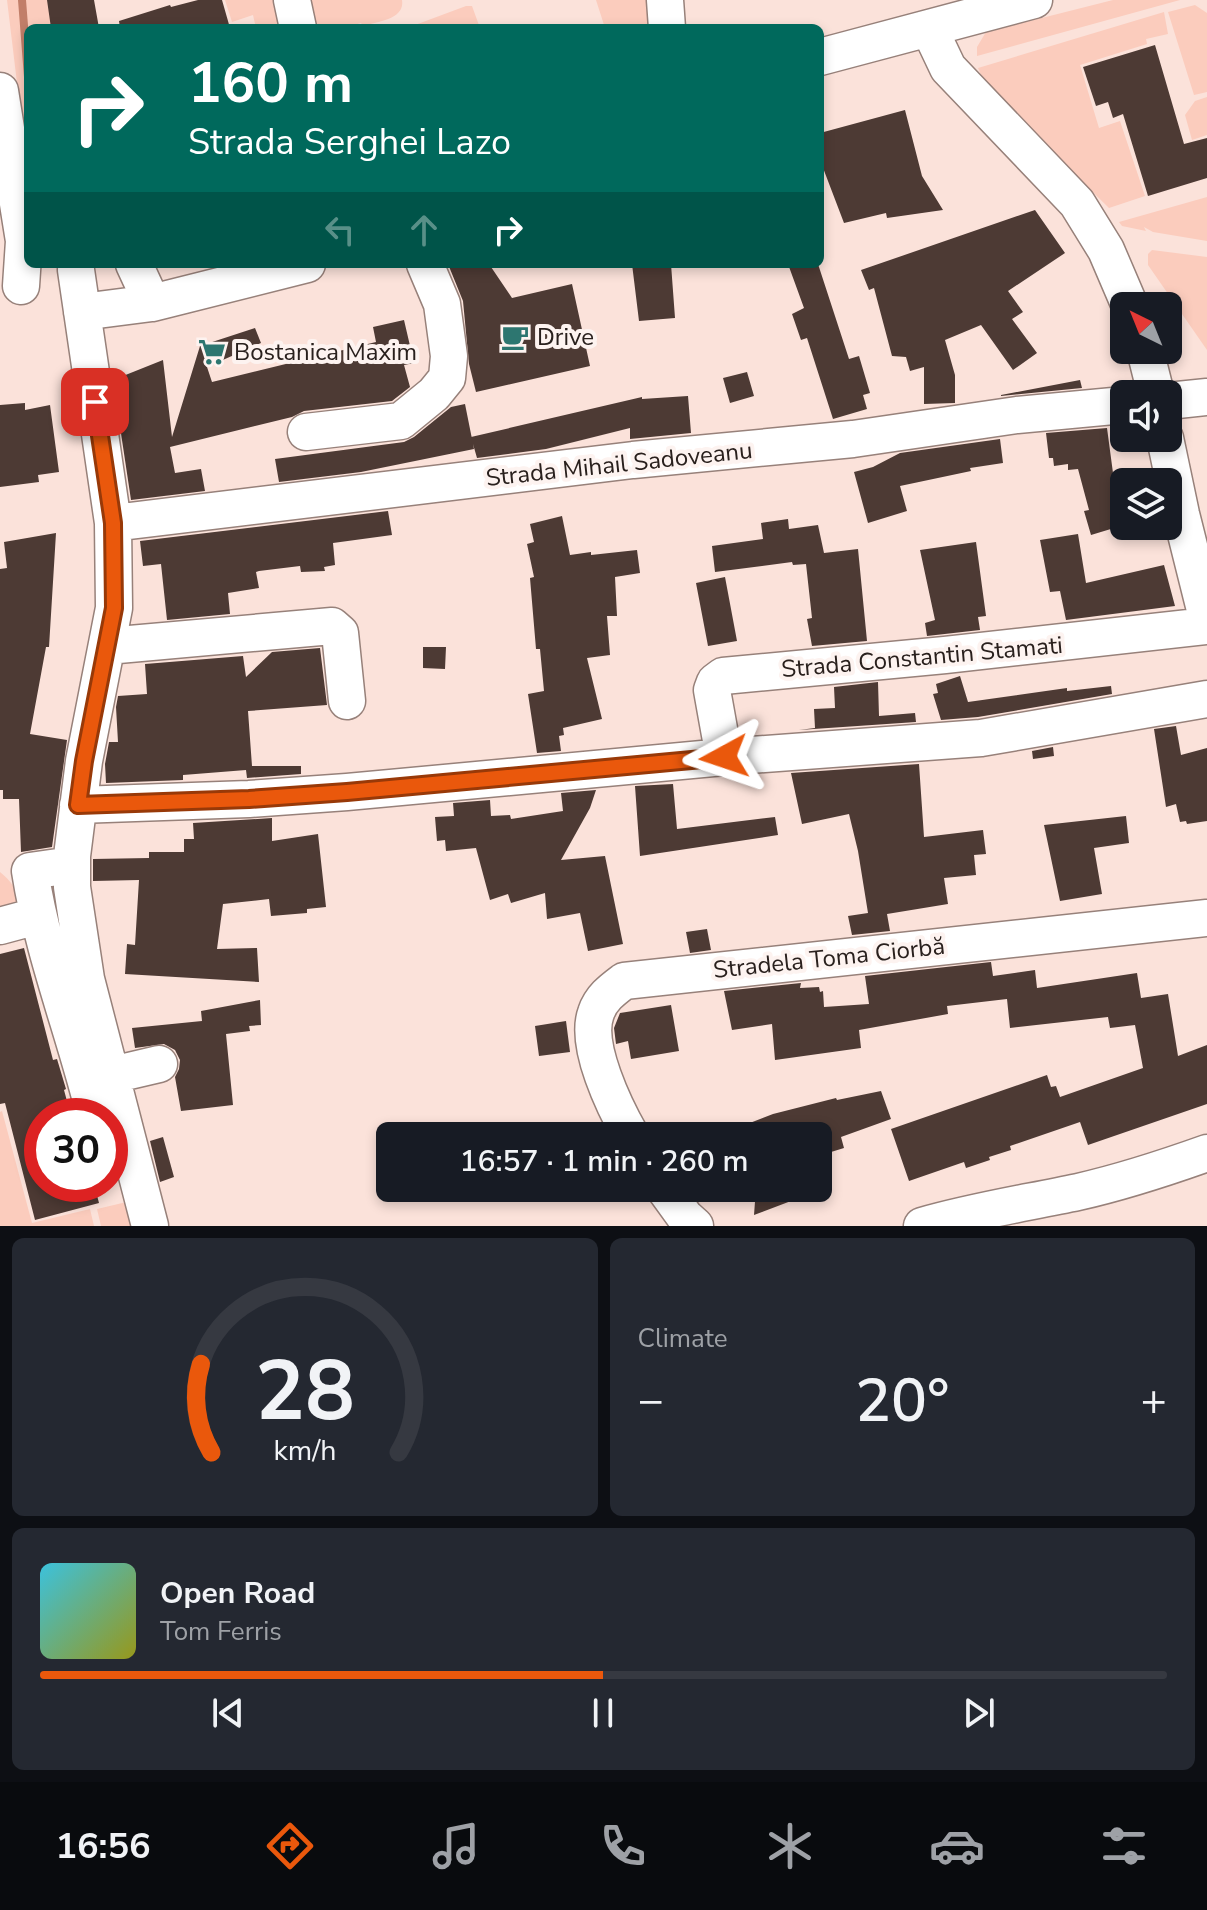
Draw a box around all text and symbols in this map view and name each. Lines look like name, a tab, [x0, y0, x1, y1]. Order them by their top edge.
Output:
text: 160 m	[188, 45, 353, 122]
icon: right	[56, 56, 160, 160]
text: Strada Serghei Lazo	[188, 118, 511, 167]
icon: left	[318, 208, 362, 252]
icon: ahead	[402, 208, 446, 252]
icon: right	[486, 208, 530, 252]
north arrow	[1110, 292, 1182, 364]
map controls	[1110, 292, 1182, 540]
place label: Drive	[537, 321, 594, 353]
cafe icon: Drive	[500, 322, 530, 352]
place label: Bostanica Maxim	[234, 336, 417, 368]
supermarket icon: Bostanica Maxim	[197, 337, 227, 367]
pin	[61, 368, 129, 436]
icon: arrive	[73, 380, 117, 424]
button: sound	[1110, 380, 1182, 452]
street label: Strada Mihail Sadoveanu	[484, 434, 754, 494]
button: layers	[1110, 468, 1182, 540]
street label: Strada Constantin Stamati	[780, 629, 1064, 685]
position arrow	[682, 715, 766, 799]
street label: Stradela Toma Ciorbă	[712, 930, 946, 986]
speed limit sign: 30	[24, 1098, 128, 1202]
text: 16:57 · 1 min · 260 m	[459, 1141, 749, 1182]
text: Climate	[638, 1321, 728, 1356]
text: 28	[255, 1335, 355, 1448]
text: 20°	[855, 1360, 950, 1442]
text: −	[638, 1371, 664, 1431]
text: +	[1141, 1371, 1167, 1431]
text: km/h	[273, 1431, 336, 1470]
text: Open Road	[160, 1573, 315, 1614]
text: Tom Ferris	[160, 1614, 282, 1649]
icon: previous	[206, 1691, 250, 1735]
icon: pause	[581, 1691, 625, 1735]
icon: next	[957, 1691, 1001, 1735]
icon: directions	[262, 1818, 318, 1874]
icon: music	[428, 1818, 484, 1874]
icon: phone	[595, 1818, 651, 1874]
icon: climate	[762, 1818, 818, 1874]
icon: car	[929, 1818, 985, 1874]
icon: filters	[1096, 1818, 1152, 1874]
text: 16:56	[55, 1822, 151, 1871]

